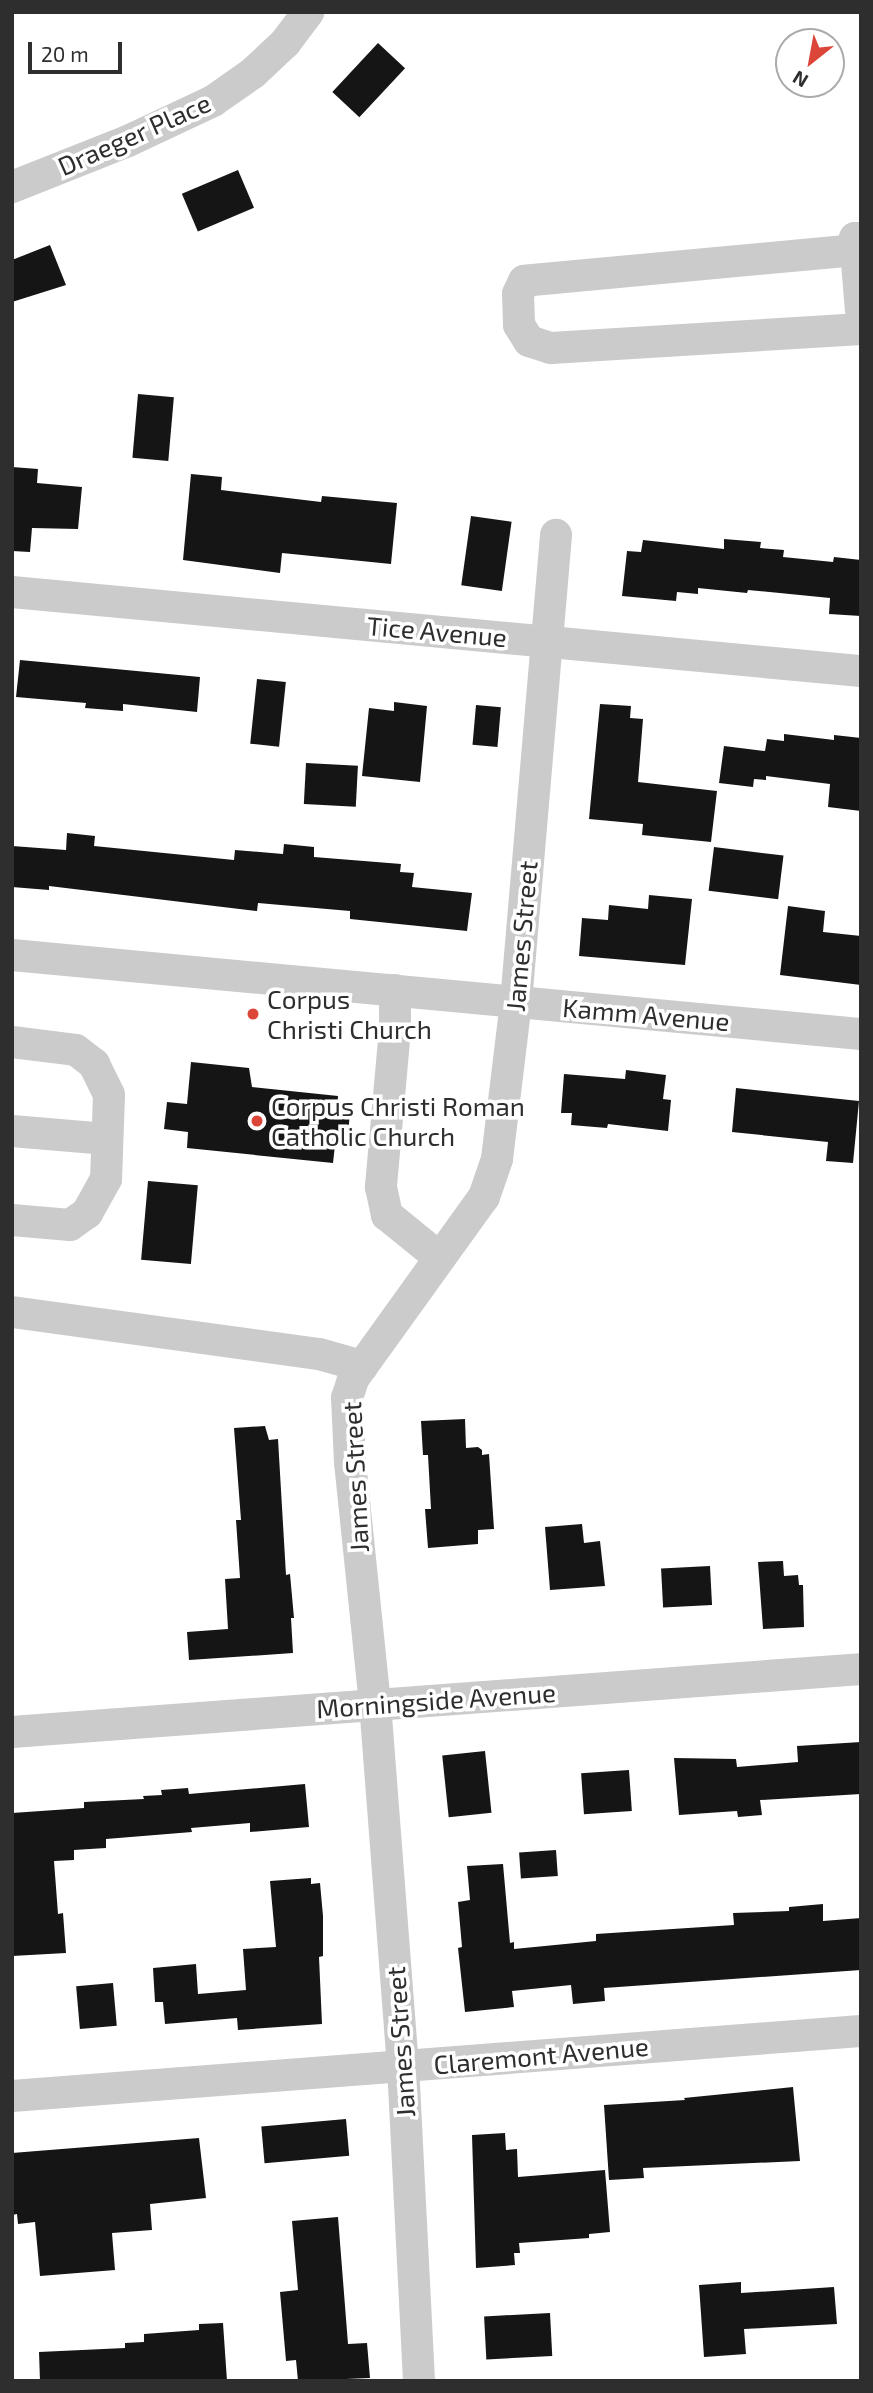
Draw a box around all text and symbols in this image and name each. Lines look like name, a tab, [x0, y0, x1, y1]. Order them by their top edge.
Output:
scale bar	[32, 28, 126, 72]
north arrow	[775, 28, 845, 98]
text: 20 m	[41, 41, 89, 66]
text: N	[788, 66, 812, 93]
street label: Draeger Place	[53, 86, 215, 182]
street label: Tice Avenue	[365, 609, 509, 653]
street label: James Street	[499, 859, 543, 1013]
place label: Corpus Christi Church	[267, 983, 432, 1044]
street label: Kamm Avenue	[561, 991, 731, 1037]
marker: Corpus Christi Church	[245, 1006, 261, 1022]
place label: Corpus Christi Roman Catholic Church	[271, 1090, 525, 1152]
marker: Corpus Christi Roman Catholic Church	[249, 1113, 265, 1129]
street label: James Street	[335, 1401, 375, 1553]
street label: Morningside Avenue	[315, 1676, 557, 1724]
street label: James Street	[379, 1966, 421, 2118]
street label: Claremont Avenue	[432, 2030, 650, 2080]

